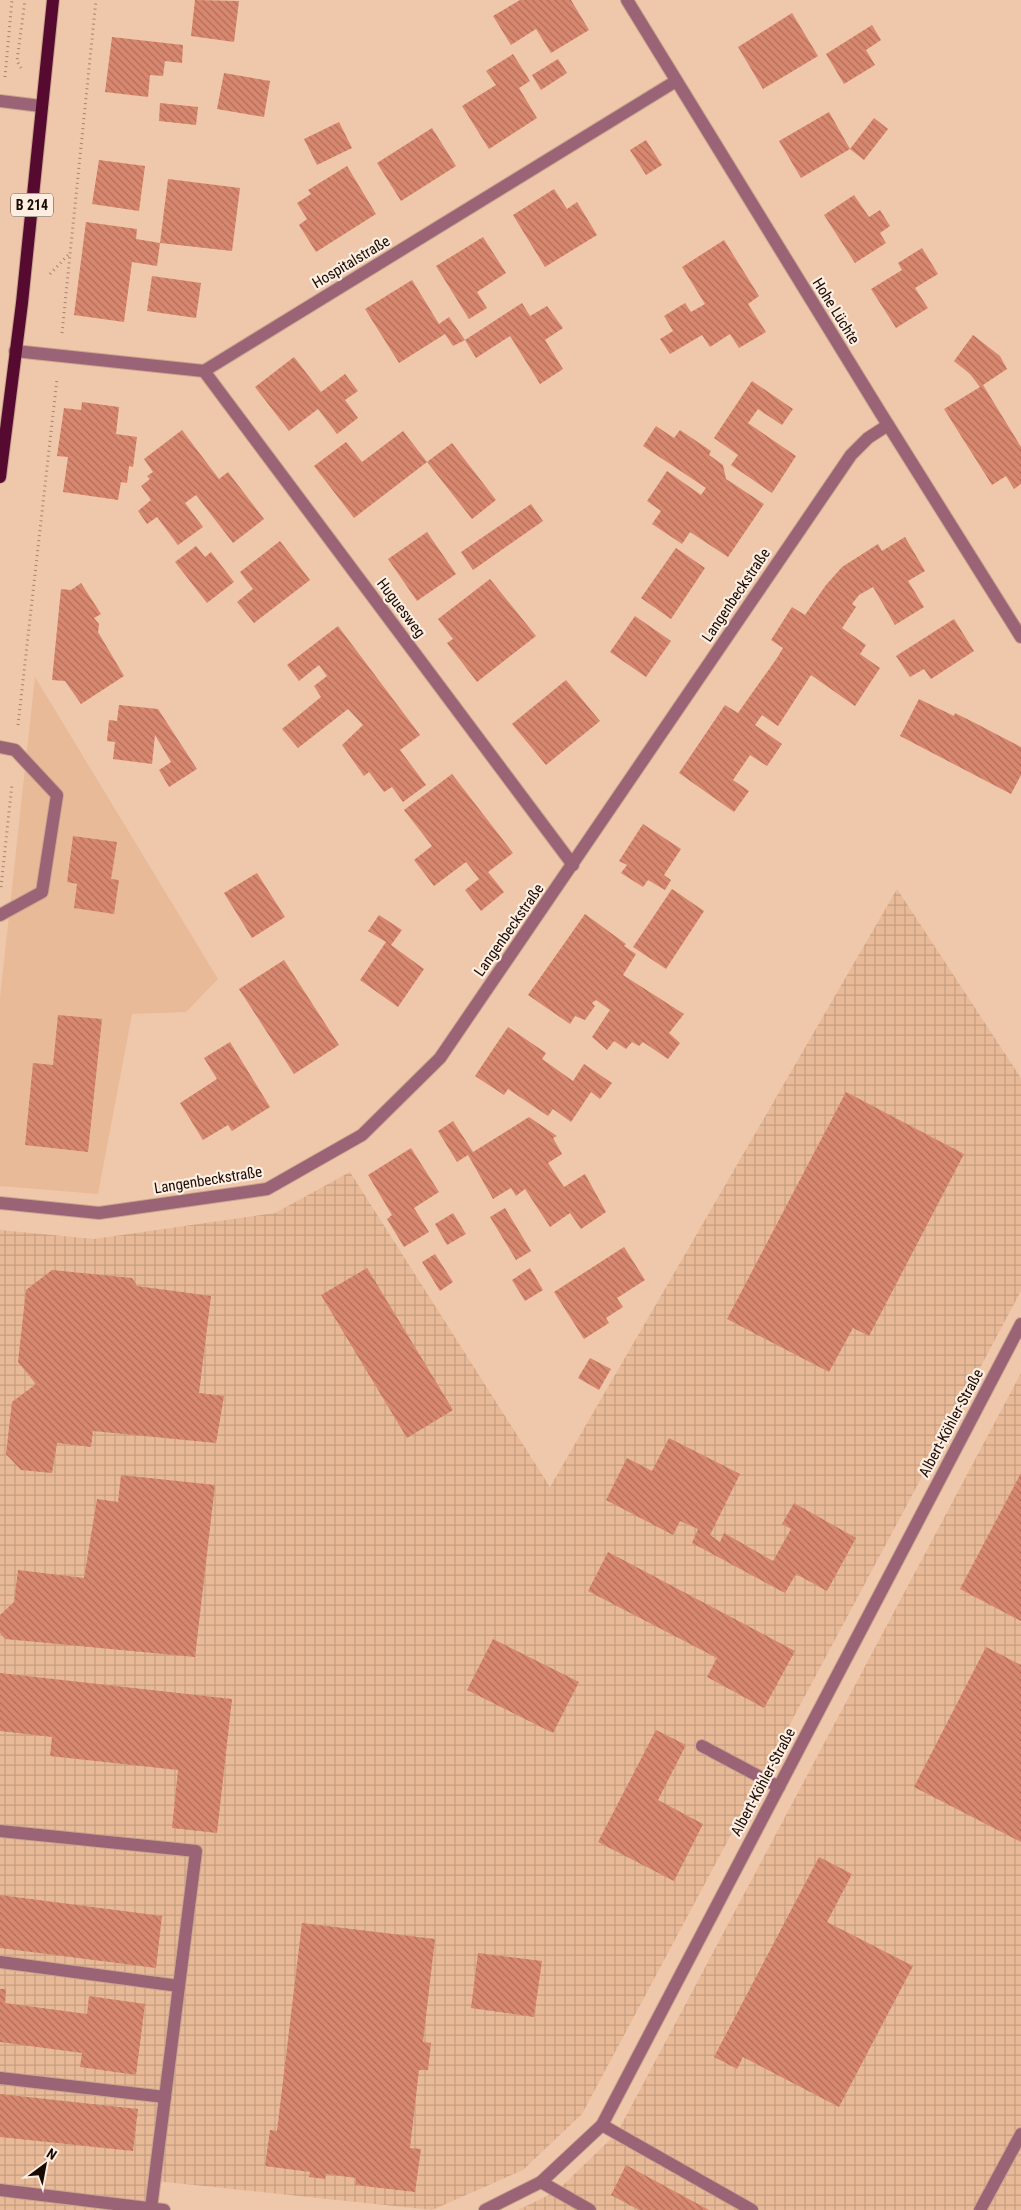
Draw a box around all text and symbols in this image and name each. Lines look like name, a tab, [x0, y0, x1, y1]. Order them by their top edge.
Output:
road number: B 214	[11, 194, 53, 216]
street label: Hospitalstraße	[309, 232, 393, 292]
street label: Hohe Lüchte	[809, 275, 863, 347]
street label: Langenbeckstraße	[698, 545, 774, 645]
street label: Huguesweg	[373, 575, 429, 641]
street label: Langenbeckstraße	[470, 880, 548, 980]
street label: Langenbeckstraße	[153, 1163, 263, 1197]
street label: Albert-Köhler-Straße	[915, 1366, 987, 1480]
street label: Albert-Köhler-Straße	[727, 1725, 799, 1839]
north arrow	[20, 2140, 70, 2190]
text: N	[44, 2145, 60, 2163]

